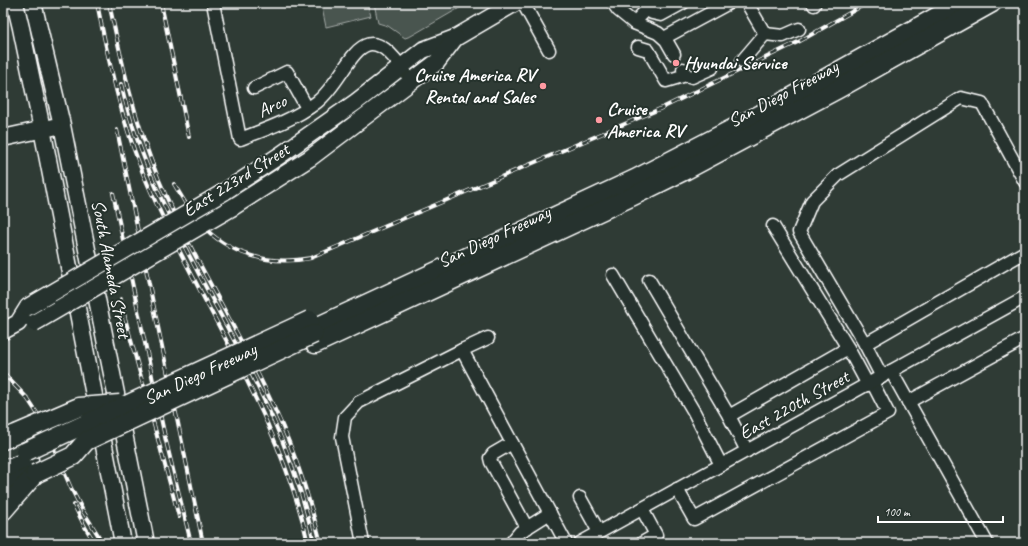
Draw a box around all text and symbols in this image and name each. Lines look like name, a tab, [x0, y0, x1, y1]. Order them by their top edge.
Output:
place label: Hyundai Service	[684, 51, 788, 75]
street label: San Diego Freeway	[724, 54, 844, 133]
marker: Hyundai Service	[671, 58, 681, 68]
place label: Cruise America RV Rental and Sales	[414, 63, 540, 109]
marker: Cruise America RV Rental and Sales	[538, 81, 548, 91]
street label: Arco	[254, 88, 292, 123]
place label: Cruise America RV	[607, 97, 689, 143]
marker: Cruise America RV	[594, 115, 604, 125]
street label: East 223rd Street	[178, 137, 295, 222]
street label: South Alameda Street	[86, 198, 136, 342]
street label: San Diego Freeway	[434, 200, 556, 274]
street label: San Diego Freeway	[140, 337, 262, 411]
street label: East 220th Street	[735, 364, 855, 445]
scale bar	[878, 498, 1003, 524]
text: 100 m	[884, 504, 911, 520]

